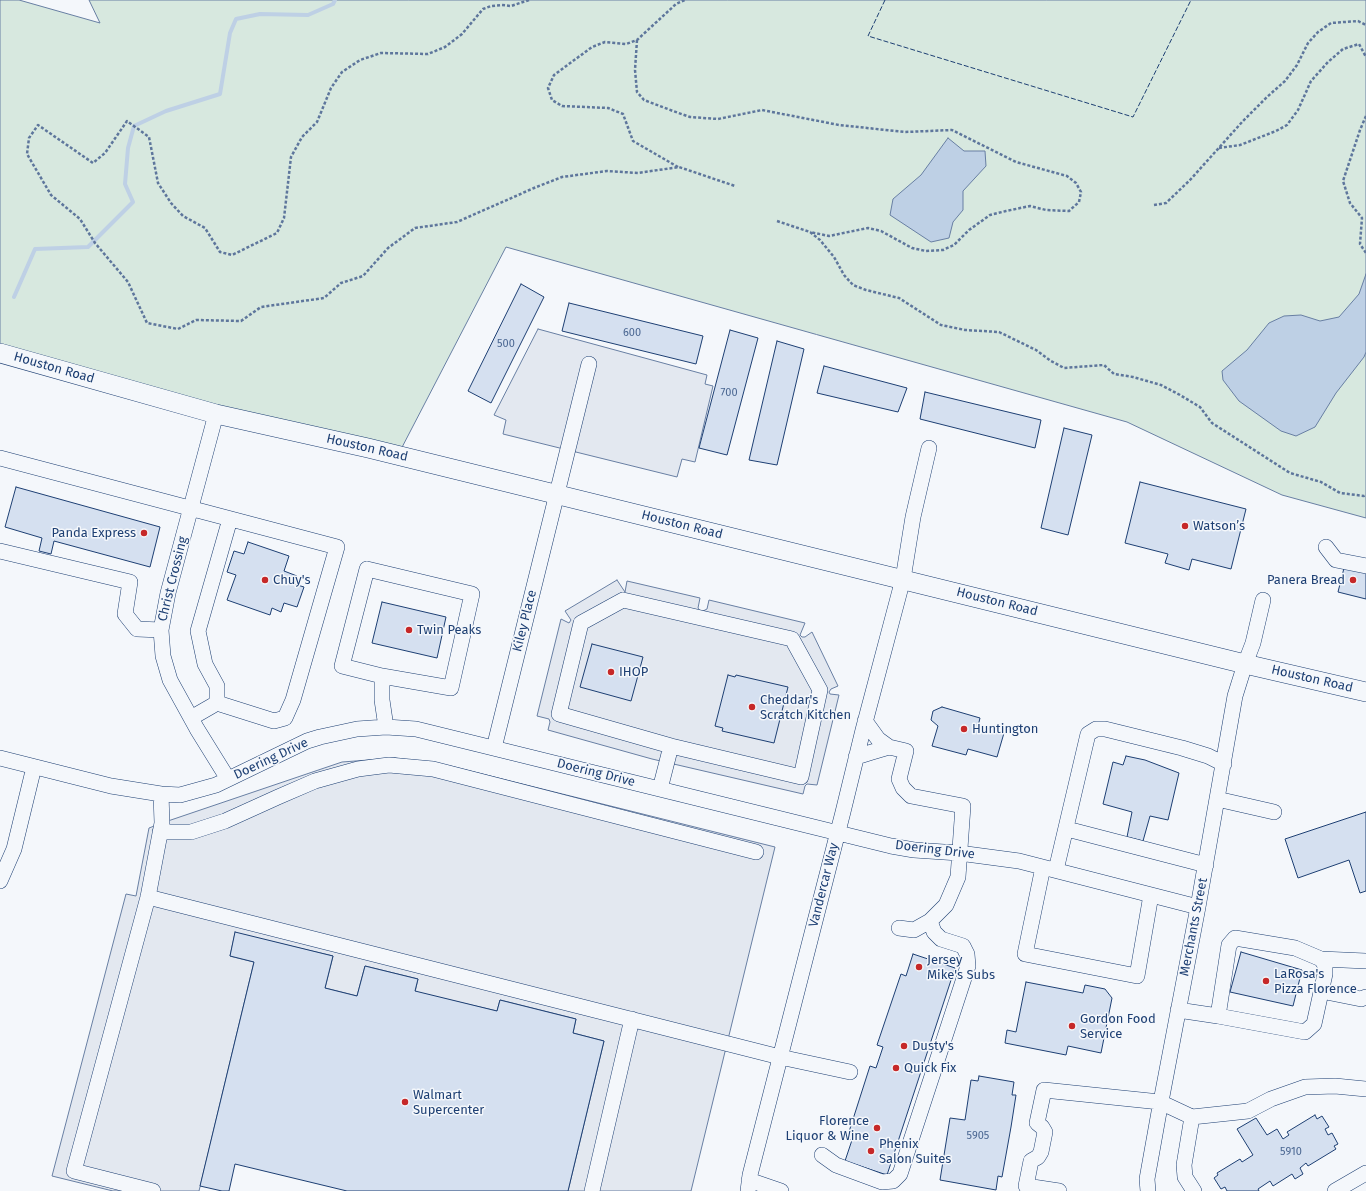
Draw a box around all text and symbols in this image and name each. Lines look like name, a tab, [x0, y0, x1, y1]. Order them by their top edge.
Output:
house number: 600	[623, 326, 641, 340]
house number: 500	[497, 337, 515, 351]
street label: Houston Road	[12, 349, 96, 387]
house number: 700	[720, 386, 738, 400]
street label: Houston Road	[325, 431, 409, 465]
street label: Houston Road	[640, 507, 724, 543]
place label: Watson’s	[1193, 518, 1245, 534]
marker: Watson’s	[1180, 521, 1190, 531]
place label: Panda Express	[51, 525, 136, 541]
marker: Panda Express	[139, 528, 149, 538]
street label: Christ Crossing	[155, 535, 191, 623]
place label: Chuy's	[273, 572, 311, 588]
place label: Panera Bread	[1267, 572, 1345, 588]
marker: Chuy's	[260, 575, 270, 585]
marker: Panera Bread	[1348, 575, 1358, 585]
street label: Houston Road	[955, 584, 1039, 620]
street label: Kiley Place	[510, 588, 540, 654]
place label: Twin Peaks	[417, 622, 481, 638]
marker: Twin Peaks	[404, 625, 414, 635]
street label: Houston Road	[1270, 662, 1354, 696]
place label: IHOP	[619, 664, 648, 680]
marker: IHOP	[606, 667, 616, 677]
place label: Cheddar's Scratch Kitchen	[760, 692, 851, 723]
marker: Cheddar's Scratch Kitchen	[747, 702, 757, 712]
place label: Huntington	[972, 721, 1038, 737]
marker: Huntington	[959, 724, 969, 734]
street label: Doering Drive	[231, 735, 311, 783]
street label: Doering Drive	[555, 756, 637, 790]
street label: Doering Drive	[894, 837, 976, 863]
street label: Vandercar Way	[806, 841, 842, 929]
street label: Merchants Street	[1177, 877, 1211, 977]
place label: Jersey Mike's Subs	[927, 952, 995, 983]
marker: Jersey Mike's Subs	[914, 962, 924, 972]
place label: LaRosa's Pizza Florence	[1274, 966, 1357, 997]
marker: LaRosa's Pizza Florence	[1261, 976, 1271, 986]
place label: Gordon Food Service	[1080, 1011, 1156, 1042]
marker: Gordon Food Service	[1067, 1021, 1077, 1031]
place label: Dusty's	[912, 1038, 954, 1054]
marker: Dusty's	[899, 1041, 909, 1051]
place label: Quick Fix	[904, 1060, 956, 1076]
marker: Quick Fix	[891, 1063, 901, 1073]
place label: Walmart Supercenter	[413, 1087, 484, 1118]
marker: Walmart Supercenter	[400, 1097, 410, 1107]
place label: Florence Liquor & Wine	[785, 1113, 869, 1144]
marker: Florence Liquor & Wine	[872, 1123, 882, 1133]
house number: 5905	[967, 1129, 989, 1143]
place label: Phenix Salon Suites	[879, 1136, 951, 1167]
house number: 5910	[1280, 1145, 1302, 1159]
marker: Phenix Salon Suites	[866, 1146, 876, 1156]

